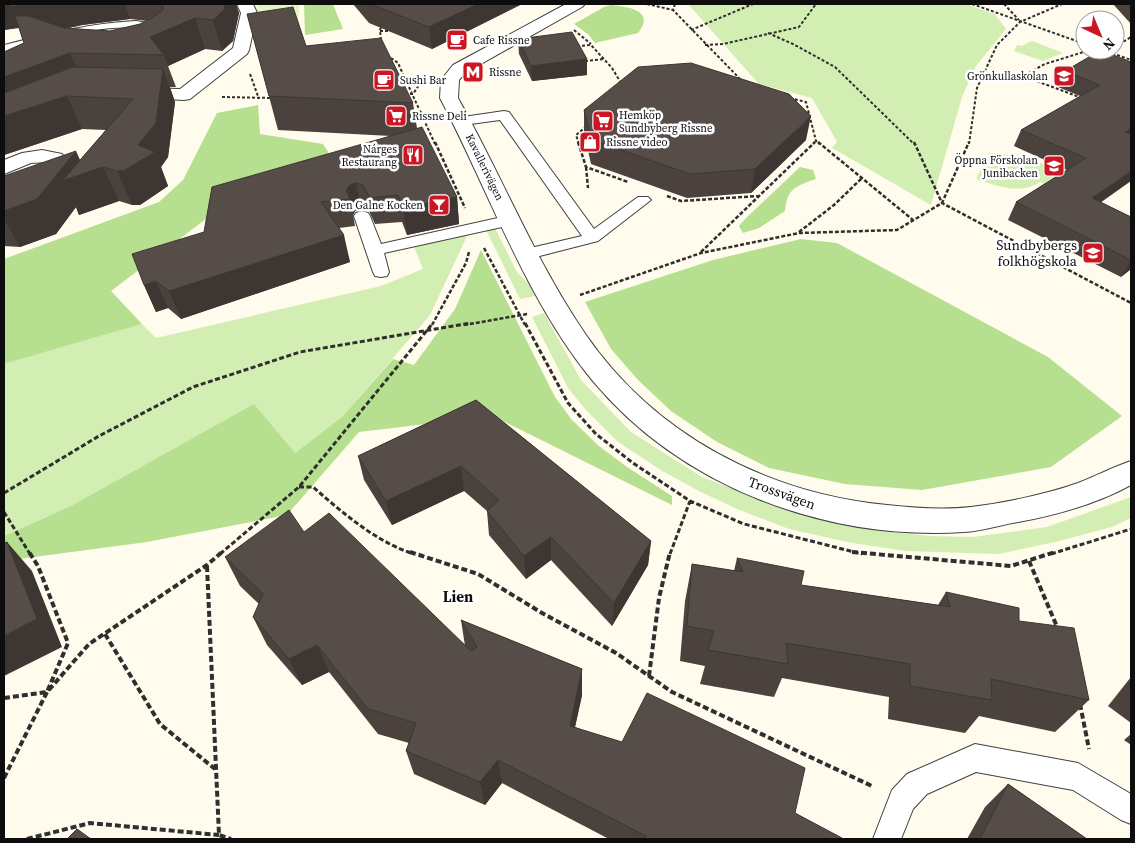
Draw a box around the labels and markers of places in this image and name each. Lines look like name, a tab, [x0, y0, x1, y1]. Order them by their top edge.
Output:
cafe icon: Cafe Rissne	[445, 28, 469, 52]
place label: Cafe Rissne	[473, 33, 530, 48]
metro station icon: Rissne	[461, 60, 485, 84]
school or university icon: Grönkullaskolan	[1052, 64, 1076, 88]
place label: Rissne	[489, 65, 522, 80]
cafe icon: Sushi Bar	[372, 68, 396, 92]
place label: Grönkullaskolan	[967, 69, 1048, 84]
place label: Sushi Bar	[400, 73, 447, 88]
supermarket icon: Rissne Deli	[384, 104, 408, 128]
place label: Hemköp Sundbyberg Rissne	[619, 108, 713, 136]
place label: Rissne Deli	[412, 109, 467, 124]
supermarket icon: Hemköp Sundbyberg Rissne	[591, 109, 615, 133]
shop icon: Rissne video	[578, 130, 602, 154]
place label: Rissne video	[606, 135, 668, 150]
place label: Nárges Restaurang	[342, 142, 397, 170]
restaurant icon: Nárges Restaurang	[401, 143, 425, 167]
place label: Öppna Förskolan Junibacken	[954, 152, 1038, 181]
school or university icon: Öppna Förskolan Junibacken	[1042, 154, 1066, 178]
bar icon: Den Galne Kocken	[427, 193, 451, 217]
place label: Den Galne Kocken	[333, 198, 423, 213]
place label: Sundbybergs folkhögskola	[996, 235, 1078, 271]
school or university icon: Sundbybergs folkhögskola	[1081, 241, 1105, 265]

